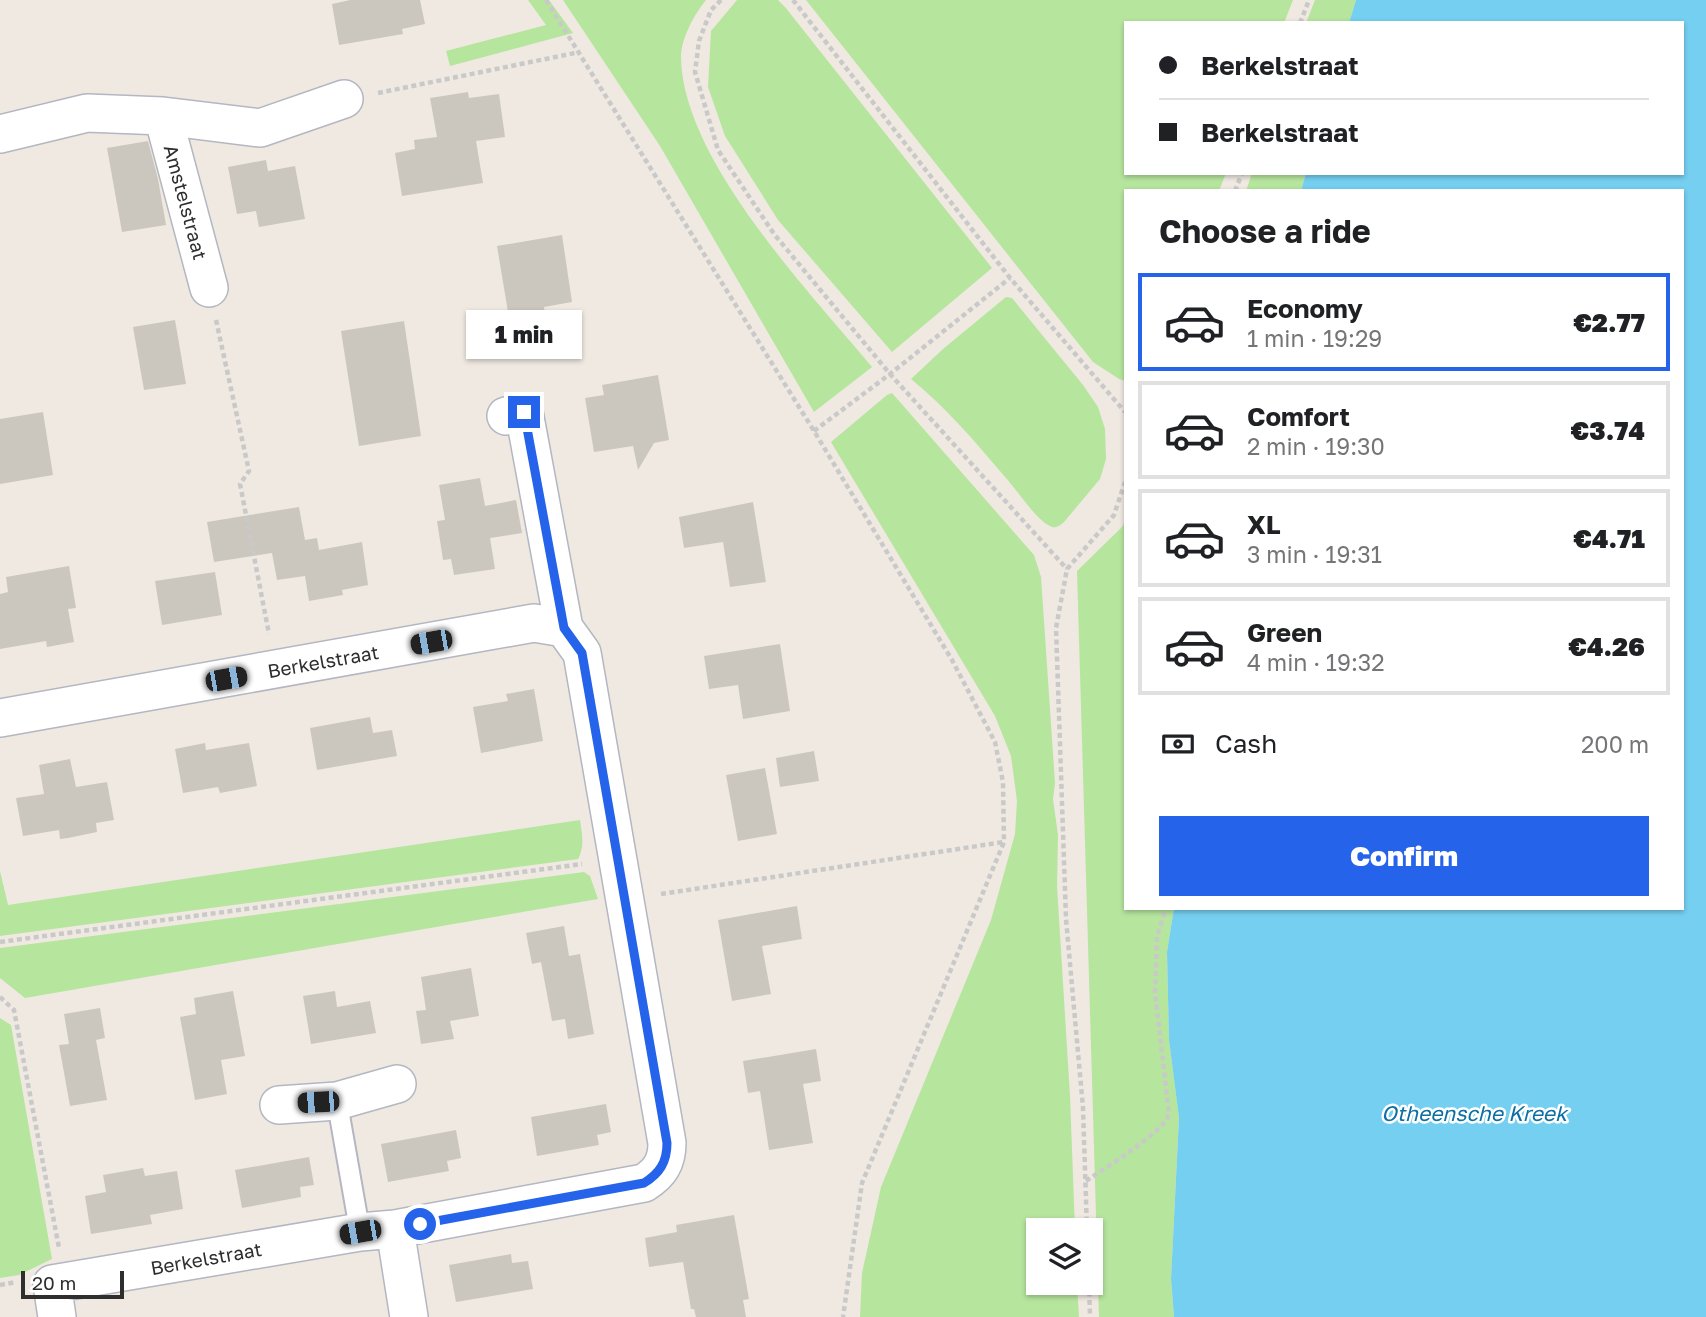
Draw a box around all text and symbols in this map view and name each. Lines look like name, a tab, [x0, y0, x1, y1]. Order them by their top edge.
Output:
text: Berkelstraat	[1201, 50, 1359, 81]
text: Berkelstraat	[1201, 117, 1359, 148]
street label: Amstelstraat	[160, 142, 212, 262]
text: Choose a ride	[1159, 212, 1371, 250]
icon: car	[1163, 291, 1226, 354]
text: Economy	[1247, 293, 1363, 324]
text: €2.77	[1573, 307, 1645, 338]
callout: 1 min	[466, 310, 582, 360]
text: 1 min	[495, 320, 553, 348]
text: 1 min · 19:29	[1247, 324, 1382, 352]
route end	[508, 396, 540, 428]
icon: car	[1163, 399, 1226, 462]
text: Comfort	[1247, 401, 1350, 432]
text: €3.74	[1571, 415, 1645, 446]
text: 2 min · 19:30	[1247, 432, 1385, 460]
icon: car	[1163, 507, 1226, 570]
text: XL	[1247, 509, 1281, 540]
text: €4.71	[1573, 523, 1645, 554]
text: 3 min · 19:31	[1247, 540, 1382, 568]
icon: car	[1163, 615, 1226, 678]
text: Green	[1247, 617, 1322, 648]
car	[409, 628, 454, 656]
text: €4.26	[1568, 631, 1645, 662]
street label: Berkelstraat	[266, 640, 380, 682]
text: 4 min · 19:32	[1247, 648, 1385, 676]
car	[204, 665, 249, 693]
icon: cash	[1159, 725, 1197, 763]
text: Cash	[1215, 728, 1277, 759]
text: 200 m	[1581, 730, 1649, 758]
button: Confirm	[1159, 816, 1649, 896]
car	[297, 1090, 340, 1114]
water label: Otheensche Kreek	[1381, 1100, 1569, 1126]
route start	[404, 1208, 436, 1240]
car	[338, 1218, 383, 1246]
map controls	[1026, 1218, 1103, 1295]
button: layers	[1026, 1218, 1103, 1295]
street label: Berkelstraat	[149, 1237, 263, 1279]
scale bar	[21, 1268, 124, 1300]
text: 20 m	[32, 1271, 76, 1294]

